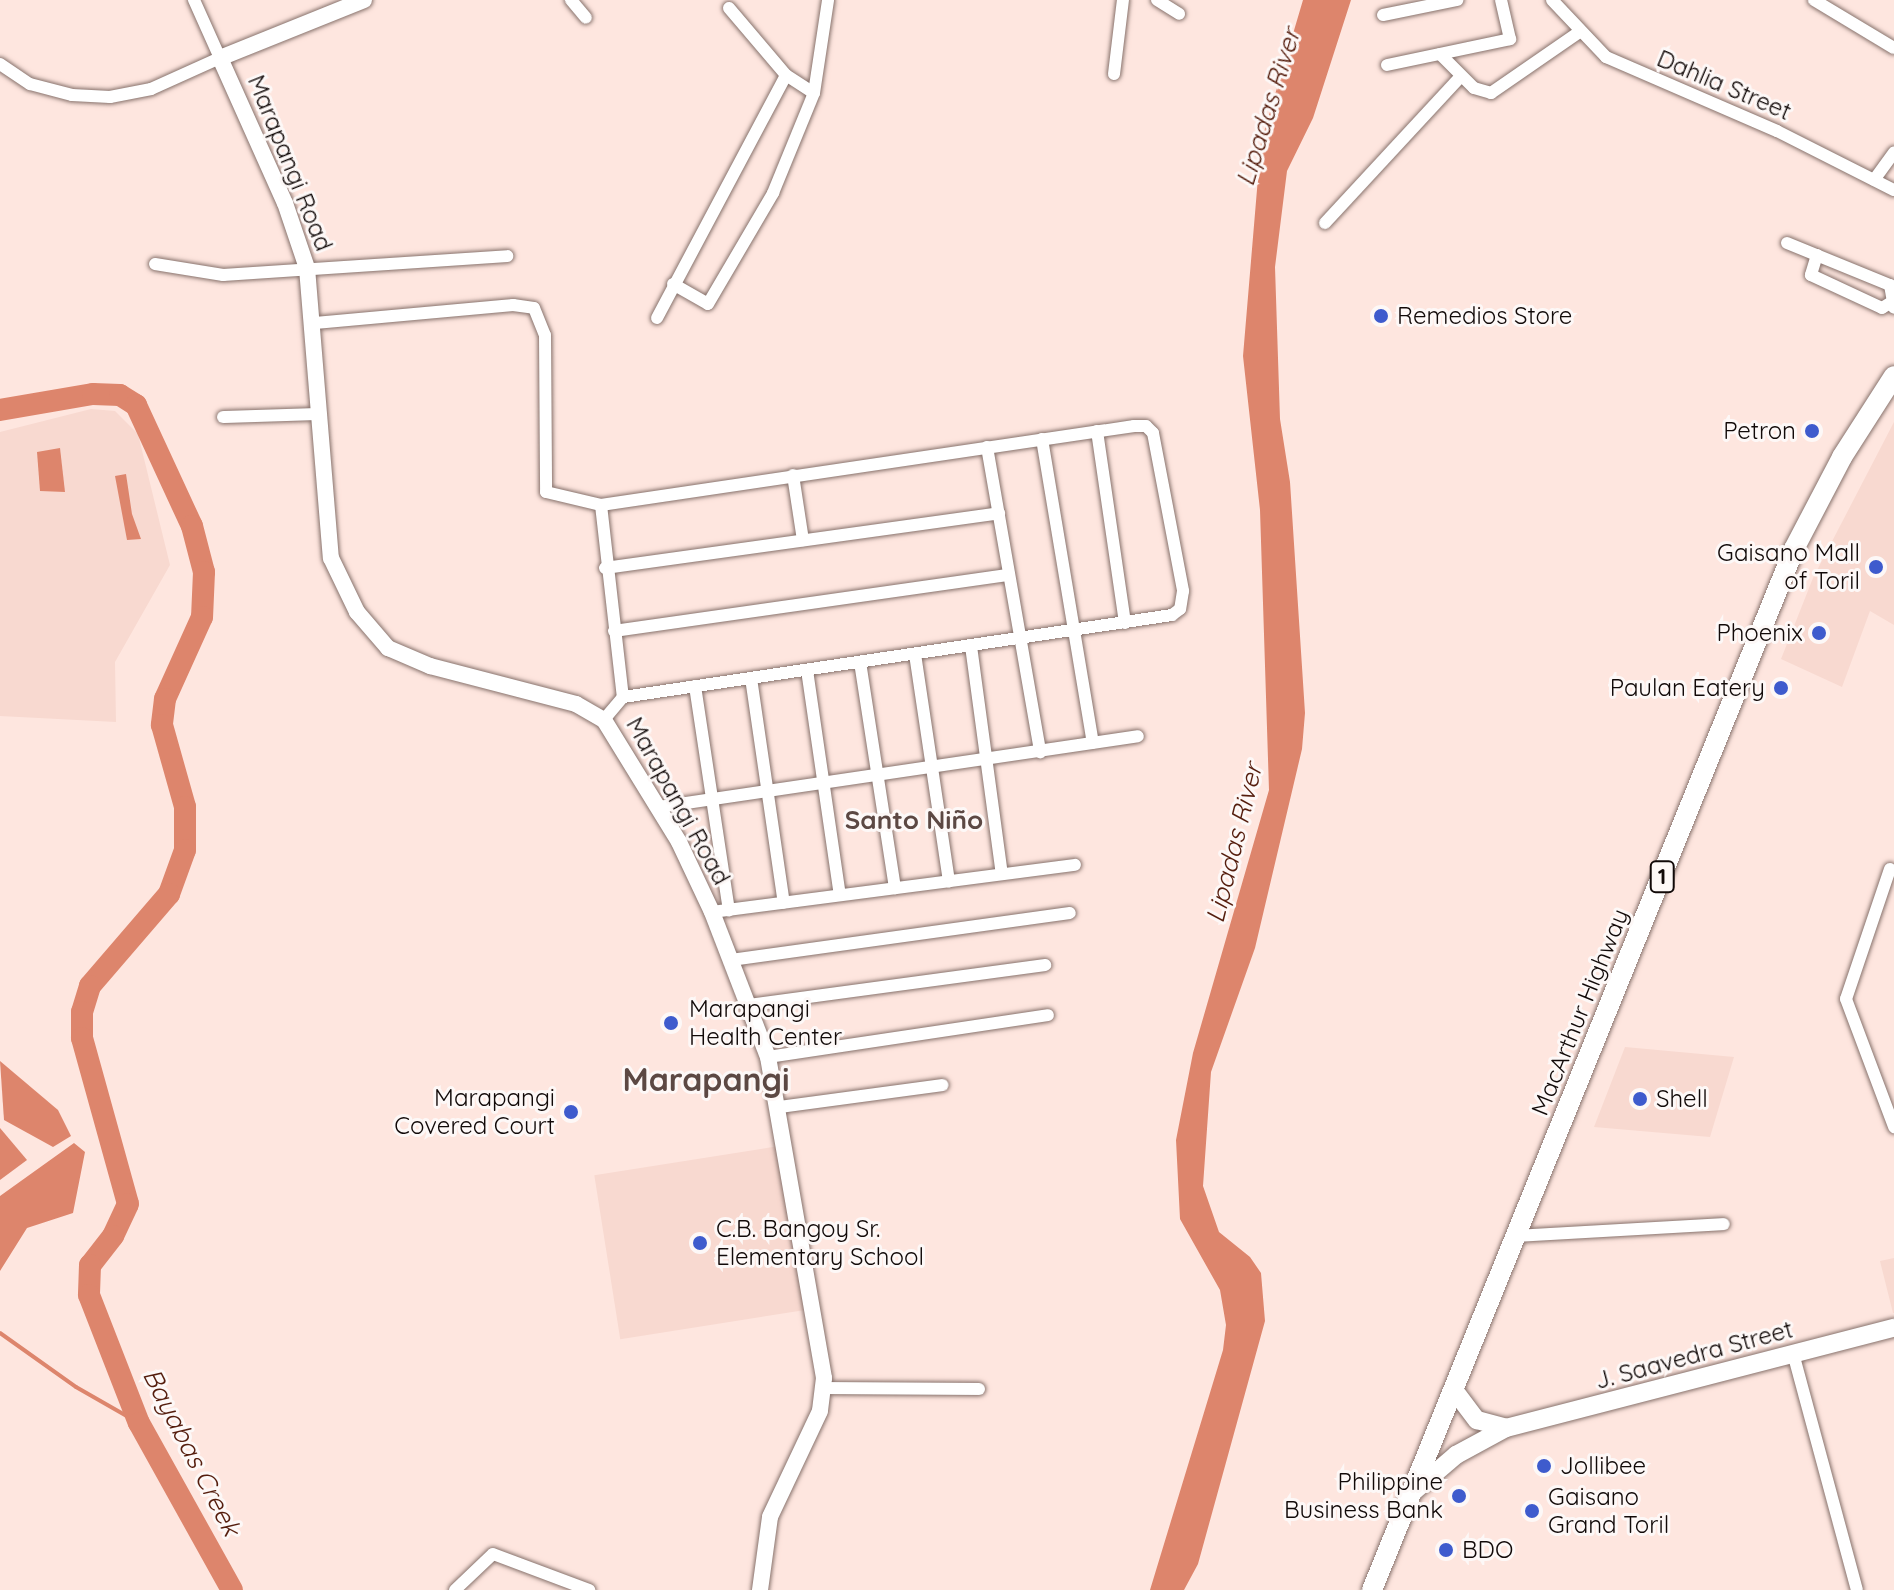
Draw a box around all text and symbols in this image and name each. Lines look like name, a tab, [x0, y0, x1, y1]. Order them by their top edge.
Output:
water label: Lipadas River	[1229, 24, 1307, 190]
street label: Dahlia Street	[1653, 44, 1795, 126]
street label: Marapangi Road	[242, 71, 338, 255]
place label: Remedios Store	[1397, 302, 1572, 330]
marker: Remedios Store	[1372, 307, 1390, 325]
place label: Petron	[1723, 417, 1796, 445]
marker: Petron	[1803, 422, 1821, 440]
place label: Gaisano Mall of Toril	[1717, 539, 1860, 595]
marker: Gaisano Mall of Toril	[1867, 558, 1885, 576]
place label: Phoenix	[1716, 619, 1803, 647]
marker: Phoenix	[1810, 624, 1828, 642]
place label: Paulan Eatery	[1610, 674, 1765, 702]
marker: Paulan Eatery	[1772, 679, 1790, 697]
street label: Marapangi Road	[620, 712, 736, 890]
water label: Lipadas River	[1199, 760, 1269, 926]
district label: Santo Niño	[845, 804, 983, 836]
road number: 1	[1648, 859, 1676, 895]
street label: MacArthur Highway	[1525, 905, 1635, 1119]
place label: Marapangi Health Center	[689, 995, 842, 1051]
marker: Marapangi Health Center	[660, 1012, 682, 1034]
district label: Marapangi	[622, 1060, 790, 1098]
place label: Marapangi Covered Court	[394, 1084, 555, 1140]
place label: Shell	[1656, 1085, 1708, 1113]
marker: Shell	[1631, 1090, 1649, 1108]
marker: Marapangi Covered Court	[562, 1103, 580, 1121]
place label: C.B. Bangoy Sr. Elementary School	[716, 1215, 924, 1271]
marker: C.B. Bangoy Sr. Elementary School	[691, 1234, 709, 1252]
street label: J. Saavedra Street	[1592, 1315, 1796, 1395]
water label: Bayabas Creek	[136, 1363, 248, 1541]
place label: Jollibee	[1560, 1452, 1646, 1480]
marker: Jollibee	[1535, 1457, 1553, 1475]
place label: Philippine Business Bank	[1284, 1468, 1443, 1524]
place label: Gaisano Grand Toril	[1548, 1483, 1669, 1539]
marker: Philippine Business Bank	[1450, 1487, 1468, 1505]
marker: Gaisano Grand Toril	[1523, 1502, 1541, 1520]
place label: BDO	[1462, 1536, 1513, 1564]
marker: BDO	[1437, 1541, 1455, 1559]

